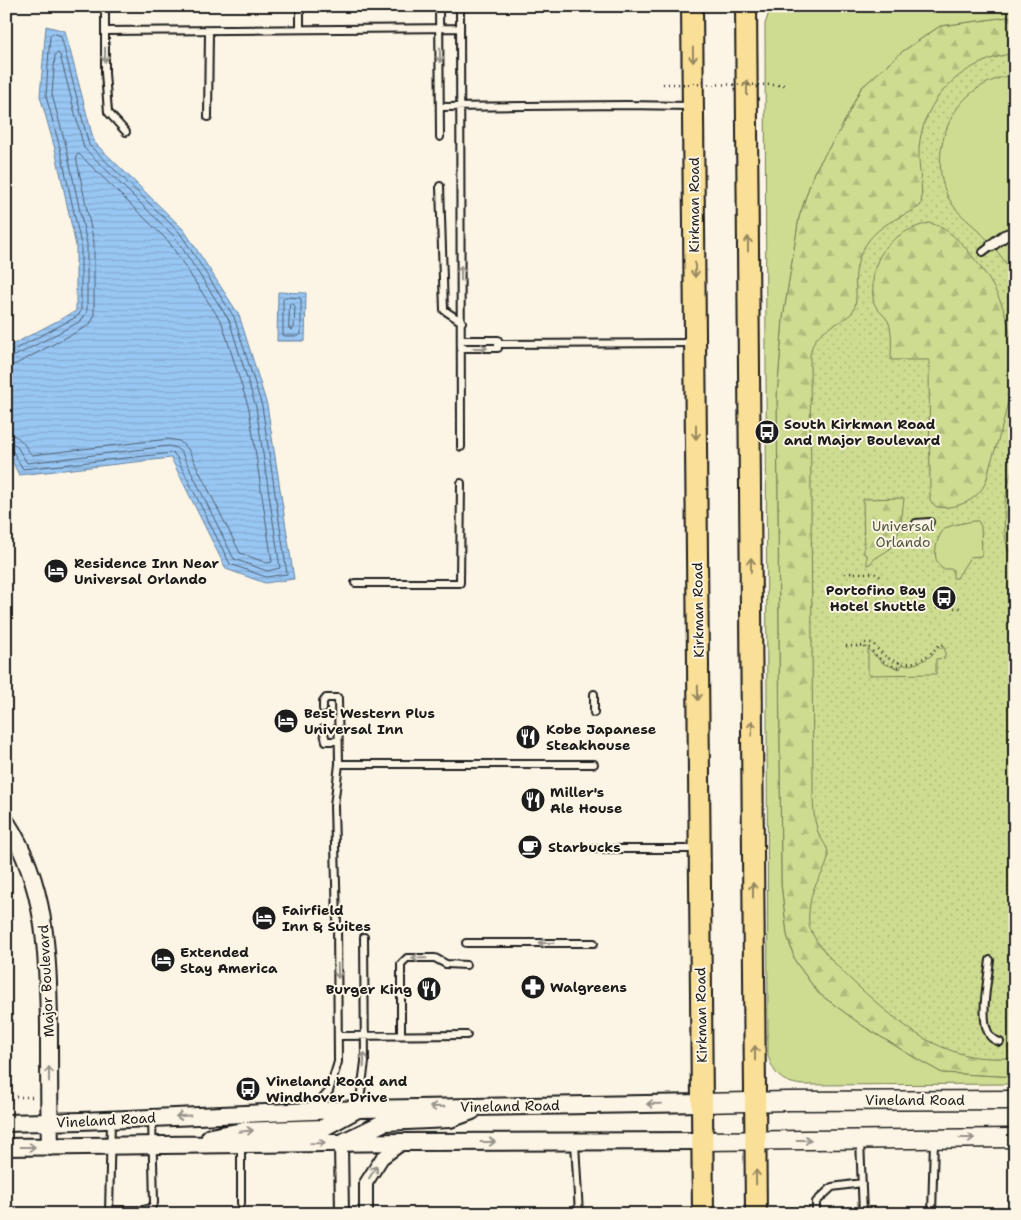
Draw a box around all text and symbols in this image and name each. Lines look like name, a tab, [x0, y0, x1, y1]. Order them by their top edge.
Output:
one-way arrow	[100, 46, 110, 63]
one-way arrow	[688, 46, 698, 63]
one-way arrow	[435, 47, 444, 63]
one-way arrow	[742, 80, 752, 96]
street label: Kirkman Road	[685, 157, 703, 253]
one-way arrow	[743, 236, 753, 252]
one-way arrow	[690, 262, 700, 278]
one-way arrow	[457, 266, 466, 282]
one-way arrow	[472, 343, 488, 353]
place label: South Kirkman Road and Major Boulevard	[784, 415, 941, 449]
bus stop icon: South Kirkman Road and Major Boulevard	[754, 419, 780, 445]
one-way arrow	[691, 424, 701, 440]
park label: Universal Orlando	[872, 517, 935, 551]
place label: Residence Inn Near Universal Orlando	[74, 554, 220, 588]
one-way arrow	[746, 557, 756, 574]
hotel icon: Residence Inn Near Universal Orlando	[43, 558, 69, 584]
street label: Kirkman Road	[688, 562, 708, 658]
place label: Portofino Bay Hotel Shuttle	[826, 581, 926, 615]
bus stop icon: Portofino Bay Hotel Shuttle	[931, 585, 957, 611]
one-way arrow	[693, 684, 703, 701]
place label: Best Western Plus Universal Inn	[304, 704, 435, 738]
hotel icon: Best Western Plus Universal Inn	[273, 708, 299, 734]
place label: Kobe Japanese Steakhouse	[546, 720, 656, 754]
one-way arrow	[747, 720, 757, 736]
restaurant icon: Kobe Japanese Steakhouse	[515, 724, 541, 750]
place label: Miller's Ale House	[550, 783, 622, 817]
restaurant icon: Miller's Ale House	[520, 787, 546, 813]
cafe icon: Starbucks	[517, 834, 543, 860]
place label: Starbucks	[548, 838, 621, 856]
one-way arrow	[749, 882, 758, 898]
place label: Fairfield Inn & Suites	[282, 901, 371, 935]
hotel icon: Fairfield Inn & Suites	[251, 905, 277, 931]
street label: Major Boulevard	[34, 924, 58, 1038]
one-way arrow	[538, 938, 554, 948]
place label: Extended Stay America	[180, 943, 278, 977]
hotel icon: Extended Stay America	[150, 947, 176, 973]
one-way arrow	[412, 953, 428, 963]
one-way arrow	[333, 962, 343, 978]
street label: Kirkman Road	[691, 967, 711, 1063]
pharmacy icon: Walgreens	[520, 974, 546, 1000]
restaurant icon: Burger King	[416, 976, 442, 1002]
place label: Walgreens	[550, 978, 627, 996]
place label: Burger King	[326, 980, 412, 998]
one-way arrow	[750, 1045, 760, 1061]
one-way arrow	[360, 1052, 369, 1068]
one-way arrow	[44, 1066, 54, 1082]
place label: Vineland Road and Windhover Drive	[266, 1072, 408, 1106]
bus stop icon: Vineland Road and Windhover Drive	[235, 1076, 261, 1102]
street label: Vineland Road	[865, 1091, 965, 1109]
street label: Vineland Road	[460, 1096, 560, 1116]
one-way arrow	[646, 1099, 662, 1108]
one-way arrow	[429, 1102, 446, 1112]
street label: Vineland Road	[56, 1108, 156, 1132]
one-way arrow	[175, 1111, 192, 1121]
one-way arrow	[238, 1126, 254, 1136]
one-way arrow	[958, 1133, 974, 1143]
one-way arrow	[796, 1135, 812, 1144]
one-way arrow	[479, 1137, 495, 1147]
one-way arrow	[310, 1138, 326, 1148]
one-way arrow	[20, 1142, 36, 1152]
one-way arrow	[368, 1165, 378, 1179]
one-way arrow	[751, 1169, 761, 1186]

